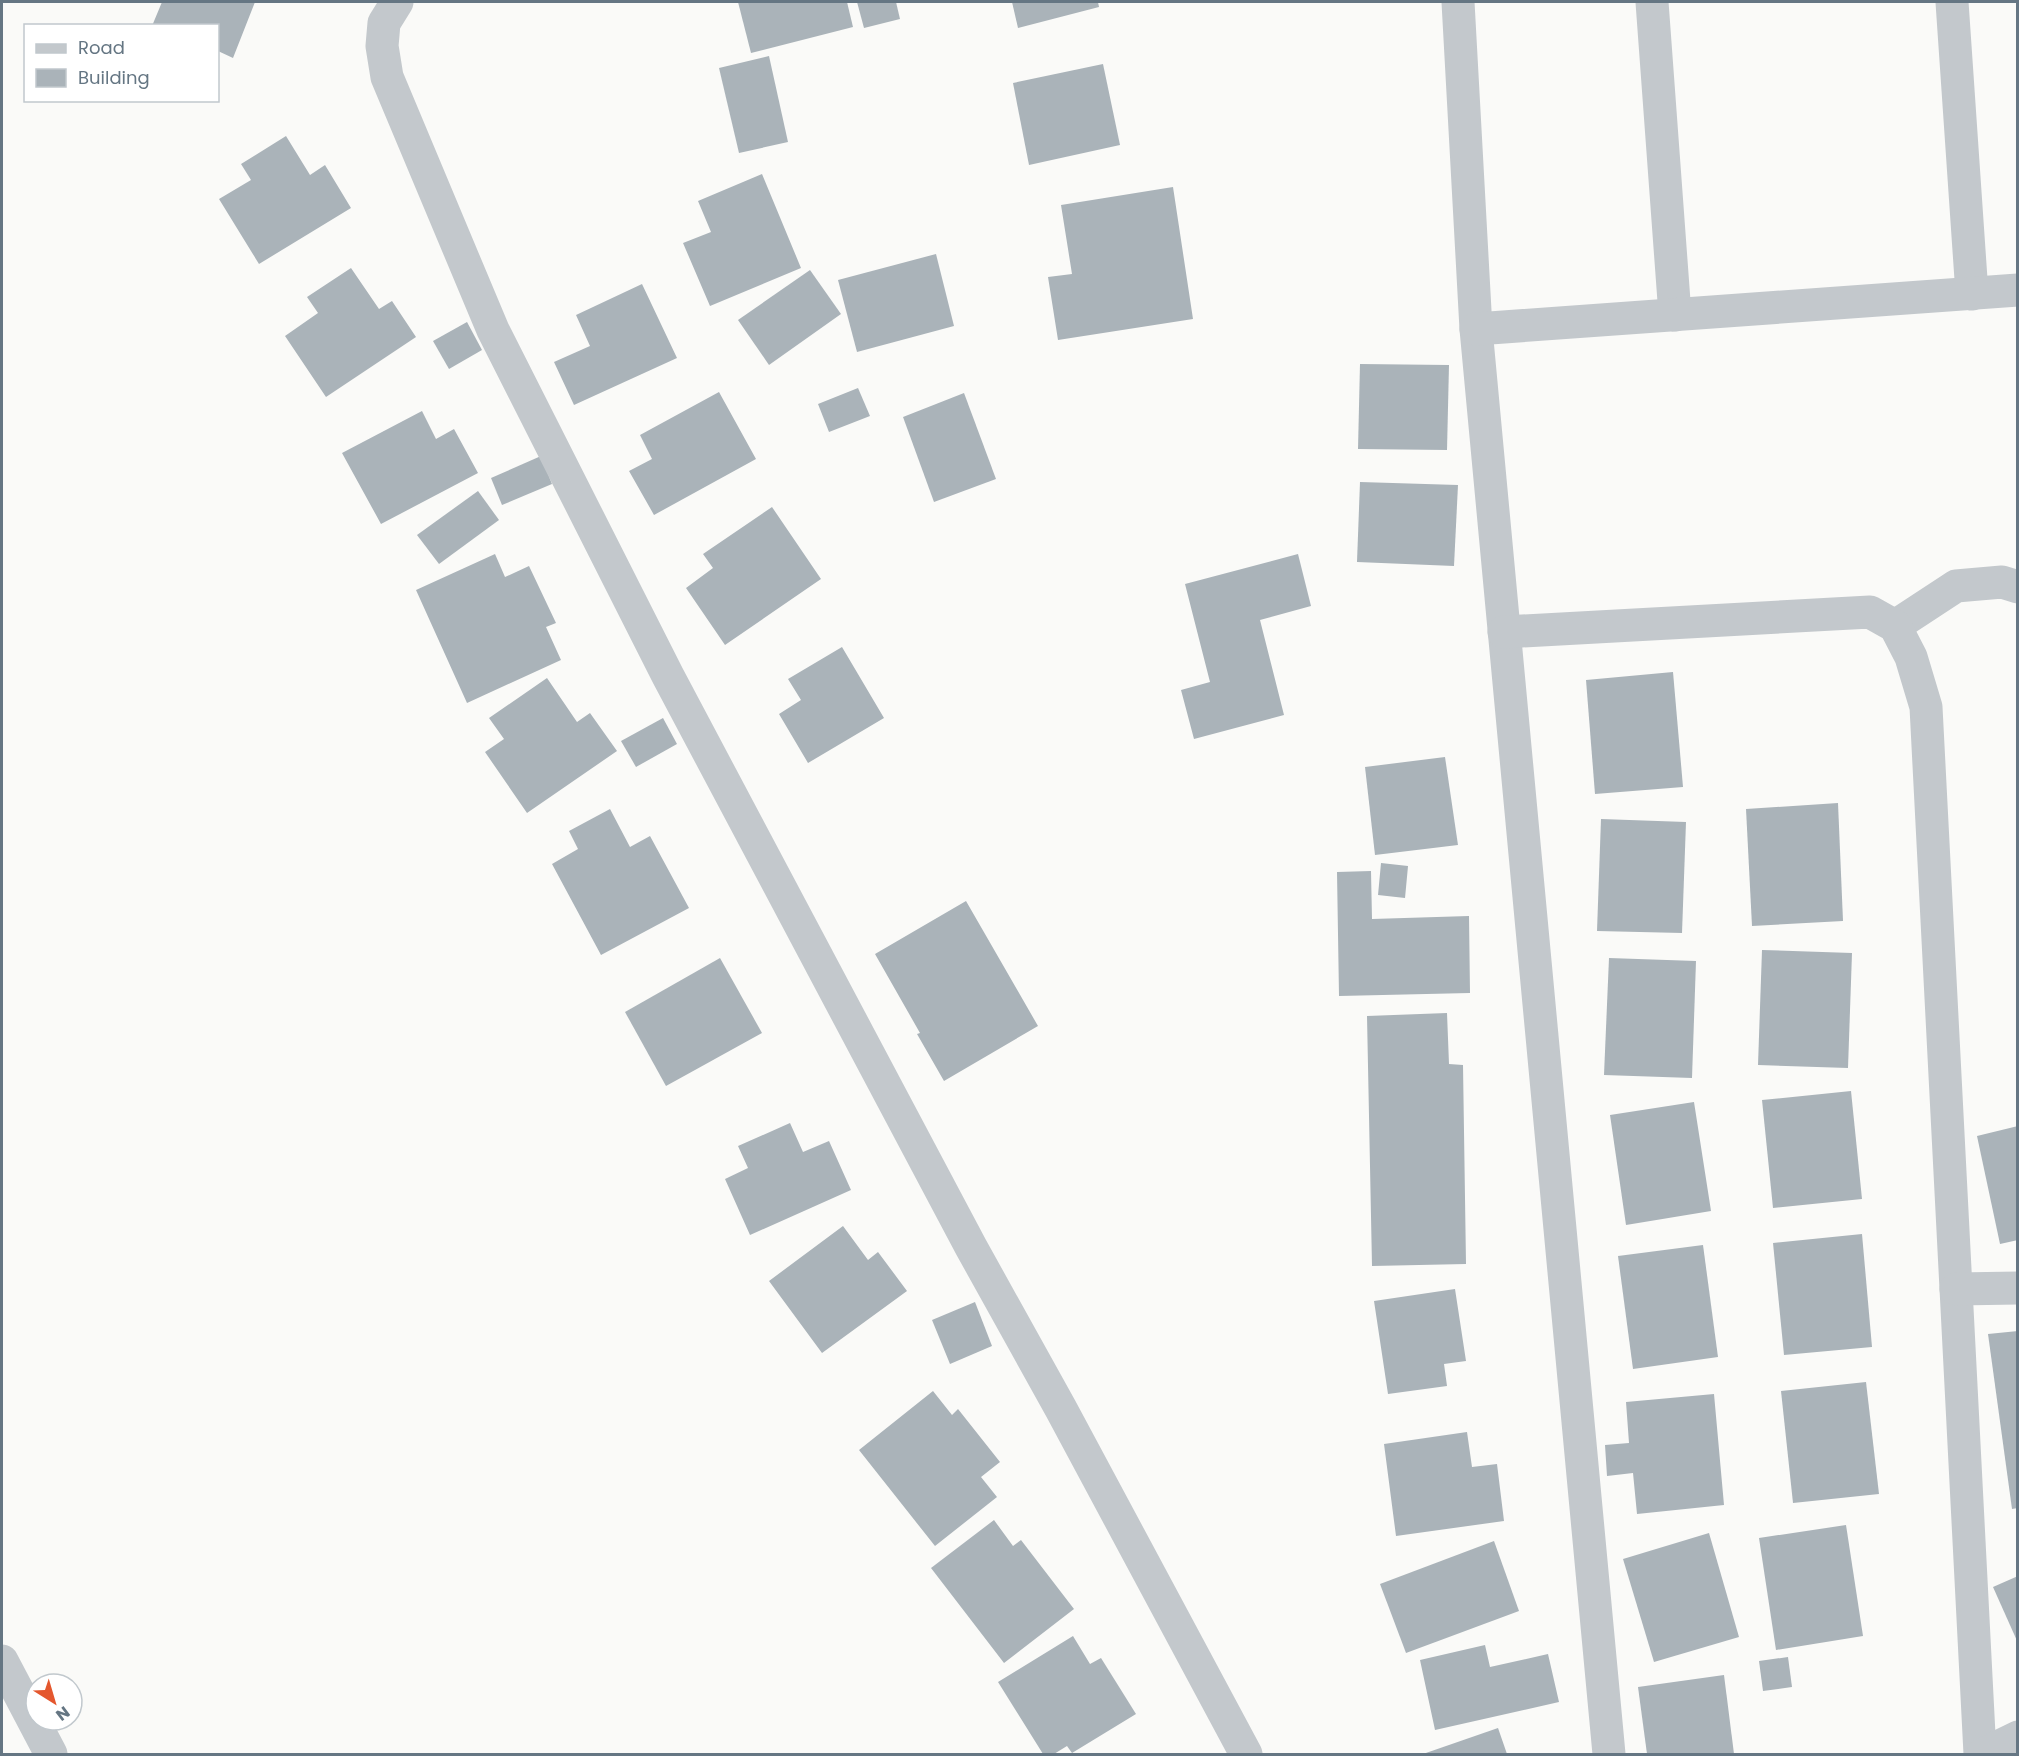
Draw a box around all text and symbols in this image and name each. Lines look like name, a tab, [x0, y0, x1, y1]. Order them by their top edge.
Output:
legend	[24, 24, 219, 102]
text: Road	[78, 35, 125, 60]
text: Building	[78, 65, 150, 90]
north arrow	[24, 1672, 84, 1732]
text: N	[51, 1701, 74, 1726]

